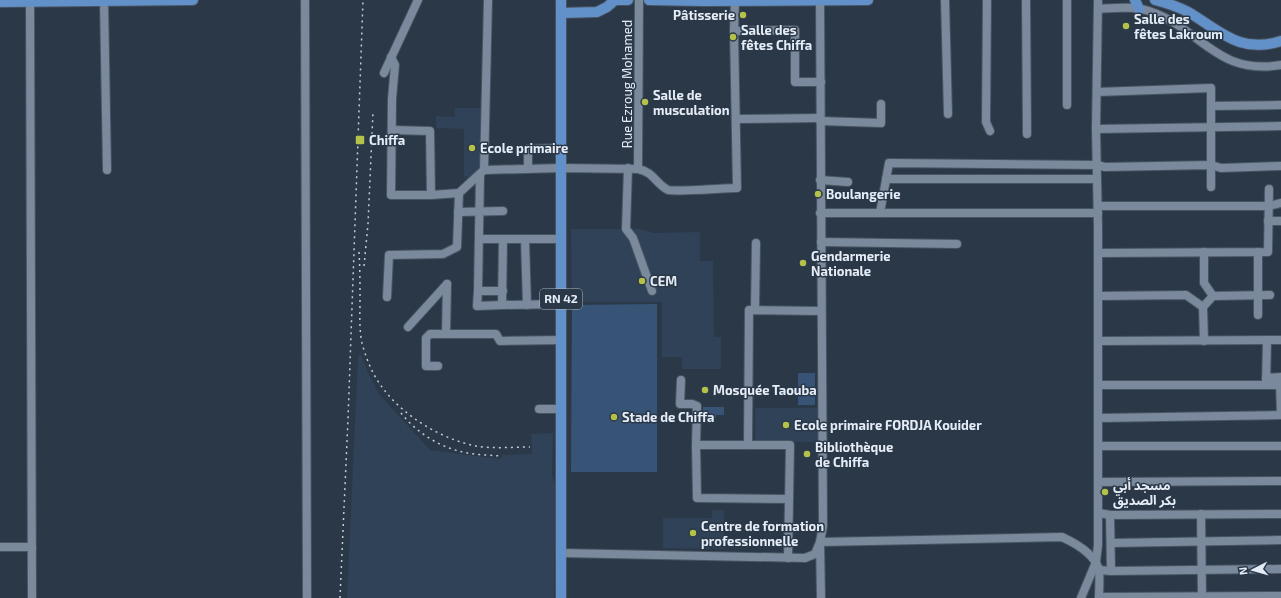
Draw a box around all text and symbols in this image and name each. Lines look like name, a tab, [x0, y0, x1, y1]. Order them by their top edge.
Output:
place label: Pâtisserie	[673, 7, 735, 23]
marker: Pâtisserie	[738, 10, 748, 20]
place label: Salle des fêtes Lakroum	[1134, 11, 1223, 42]
street label: Rue Ezroug Mohamed	[619, 20, 635, 148]
marker: Salle des fêtes Lakroum	[1121, 21, 1131, 31]
place label: Salle des fêtes Chiffa	[741, 22, 812, 53]
marker: Salle des fêtes Chiffa	[728, 32, 738, 42]
place label: Salle de musculation	[653, 87, 730, 118]
marker: Salle de musculation	[640, 97, 650, 107]
place label: Chiffa	[369, 132, 405, 148]
marker: Chiffa	[354, 134, 366, 146]
place label: Ecole primaire	[480, 140, 568, 156]
marker: Ecole primaire	[467, 143, 477, 153]
place label: Boulangerie	[826, 186, 900, 202]
marker: Boulangerie	[813, 189, 823, 199]
place label: Gendarmerie Nationale	[811, 248, 891, 279]
marker: Gendarmerie Nationale	[798, 258, 808, 268]
place label: CEM	[650, 273, 677, 289]
marker: CEM	[637, 276, 647, 286]
road number: RN 42	[540, 289, 582, 309]
place label: Mosquée Taouba	[713, 382, 817, 398]
marker: Mosquée Taouba	[700, 385, 710, 395]
place label: Stade de Chiffa	[622, 409, 714, 425]
marker: Stade de Chiffa	[609, 412, 619, 422]
place label: Ecole primaire FORDJA Kouider	[794, 417, 982, 433]
marker: Ecole primaire FORDJA Kouider	[781, 420, 791, 430]
place label: Bibliothèque de Chiffa	[815, 439, 893, 470]
marker: Bibliothèque de Chiffa	[802, 449, 812, 459]
place label: مسجد أبي بكر الصديق	[1113, 477, 1176, 509]
marker: مسجد أبي بكر الصديق	[1100, 487, 1110, 497]
place label: Centre de formation professionnelle	[701, 518, 824, 549]
marker: Centre de formation professionnelle	[688, 528, 698, 538]
north arrow	[1233, 550, 1273, 590]
text: N	[1236, 566, 1249, 576]

